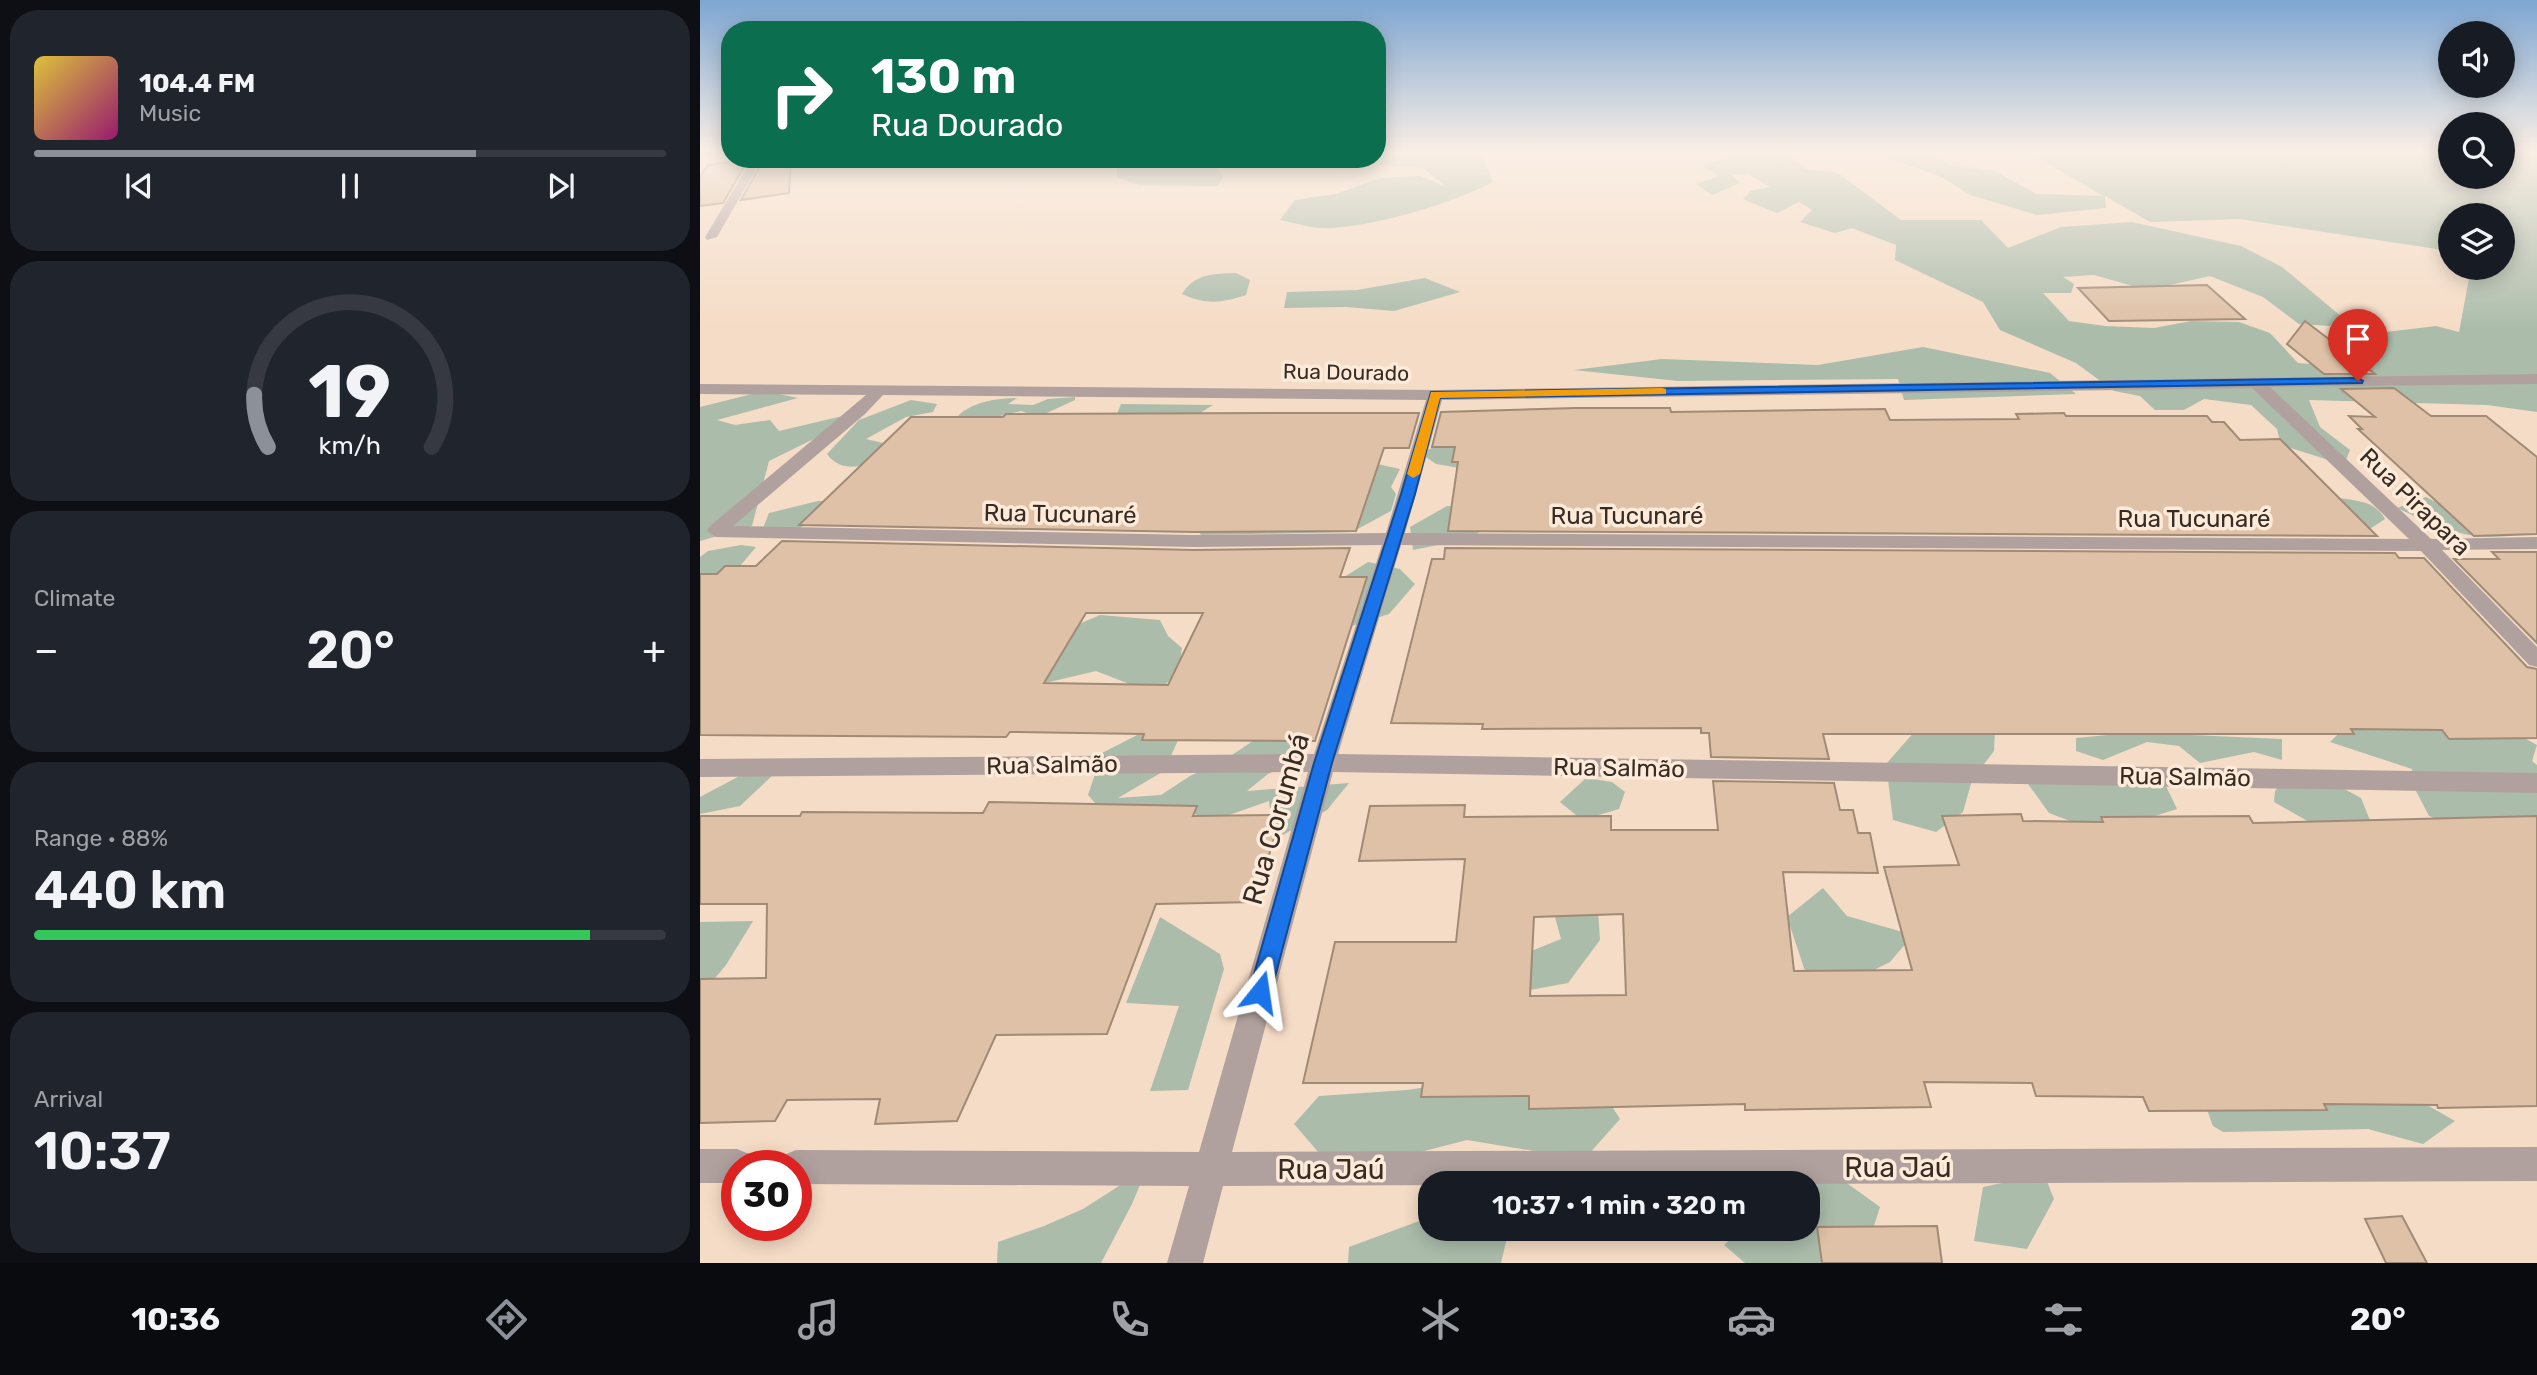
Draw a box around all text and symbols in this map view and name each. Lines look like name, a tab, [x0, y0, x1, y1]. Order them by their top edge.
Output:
map controls	[2438, 21, 2515, 280]
button: sound	[2438, 21, 2515, 98]
text: 130 m	[871, 47, 1016, 105]
icon: right	[756, 49, 847, 140]
text: 104.4 FM	[139, 68, 255, 99]
text: Music	[139, 99, 201, 127]
text: Rua Dourado	[871, 106, 1063, 144]
button: search	[2438, 112, 2515, 189]
icon: previous	[120, 167, 158, 205]
icon: pause	[331, 167, 369, 205]
icon: next	[542, 167, 580, 205]
button: layers	[2438, 203, 2515, 280]
pin	[2328, 309, 2388, 381]
icon: arrive	[2339, 320, 2377, 358]
text: 19	[309, 349, 391, 435]
street label: Rua Dourado	[1283, 358, 1409, 386]
text: km/h	[319, 431, 381, 460]
street label: Rua Pirapara	[2354, 442, 2476, 562]
street label: Rua Tucunaré	[983, 499, 1137, 529]
street label: Rua Tucunaré	[1551, 502, 1703, 530]
street label: Rua Tucunaré	[2118, 505, 2270, 533]
text: Climate	[34, 584, 115, 612]
text: 20°	[306, 619, 395, 681]
text: −	[34, 627, 59, 673]
text: +	[642, 627, 666, 673]
street label: Rua Corumbá	[1236, 730, 1316, 908]
street label: Rua Salmão	[986, 750, 1118, 780]
street label: Rua Salmão	[1553, 753, 1685, 783]
street label: Rua Salmão	[2119, 762, 2251, 792]
text: Range · 88%	[34, 824, 168, 852]
text: 440 km	[34, 859, 226, 921]
position arrow	[1223, 955, 1297, 1029]
text: Arrival	[34, 1085, 103, 1113]
text: 10:37	[34, 1120, 171, 1182]
speed limit sign: 30	[721, 1150, 812, 1241]
street label: Rua Jaú	[1844, 1151, 1952, 1184]
street label: Rua Jaú	[1277, 1153, 1385, 1186]
text: 10:37 · 1 min · 320 m	[1492, 1190, 1746, 1221]
icon: directions	[482, 1295, 531, 1344]
icon: music	[794, 1295, 843, 1344]
icon: phone	[1105, 1295, 1154, 1344]
icon: climate	[1416, 1295, 1465, 1344]
icon: car	[1727, 1295, 1776, 1344]
icon: filters	[2039, 1295, 2088, 1344]
text: 10:36	[131, 1300, 220, 1338]
text: 20°	[2350, 1300, 2406, 1338]

